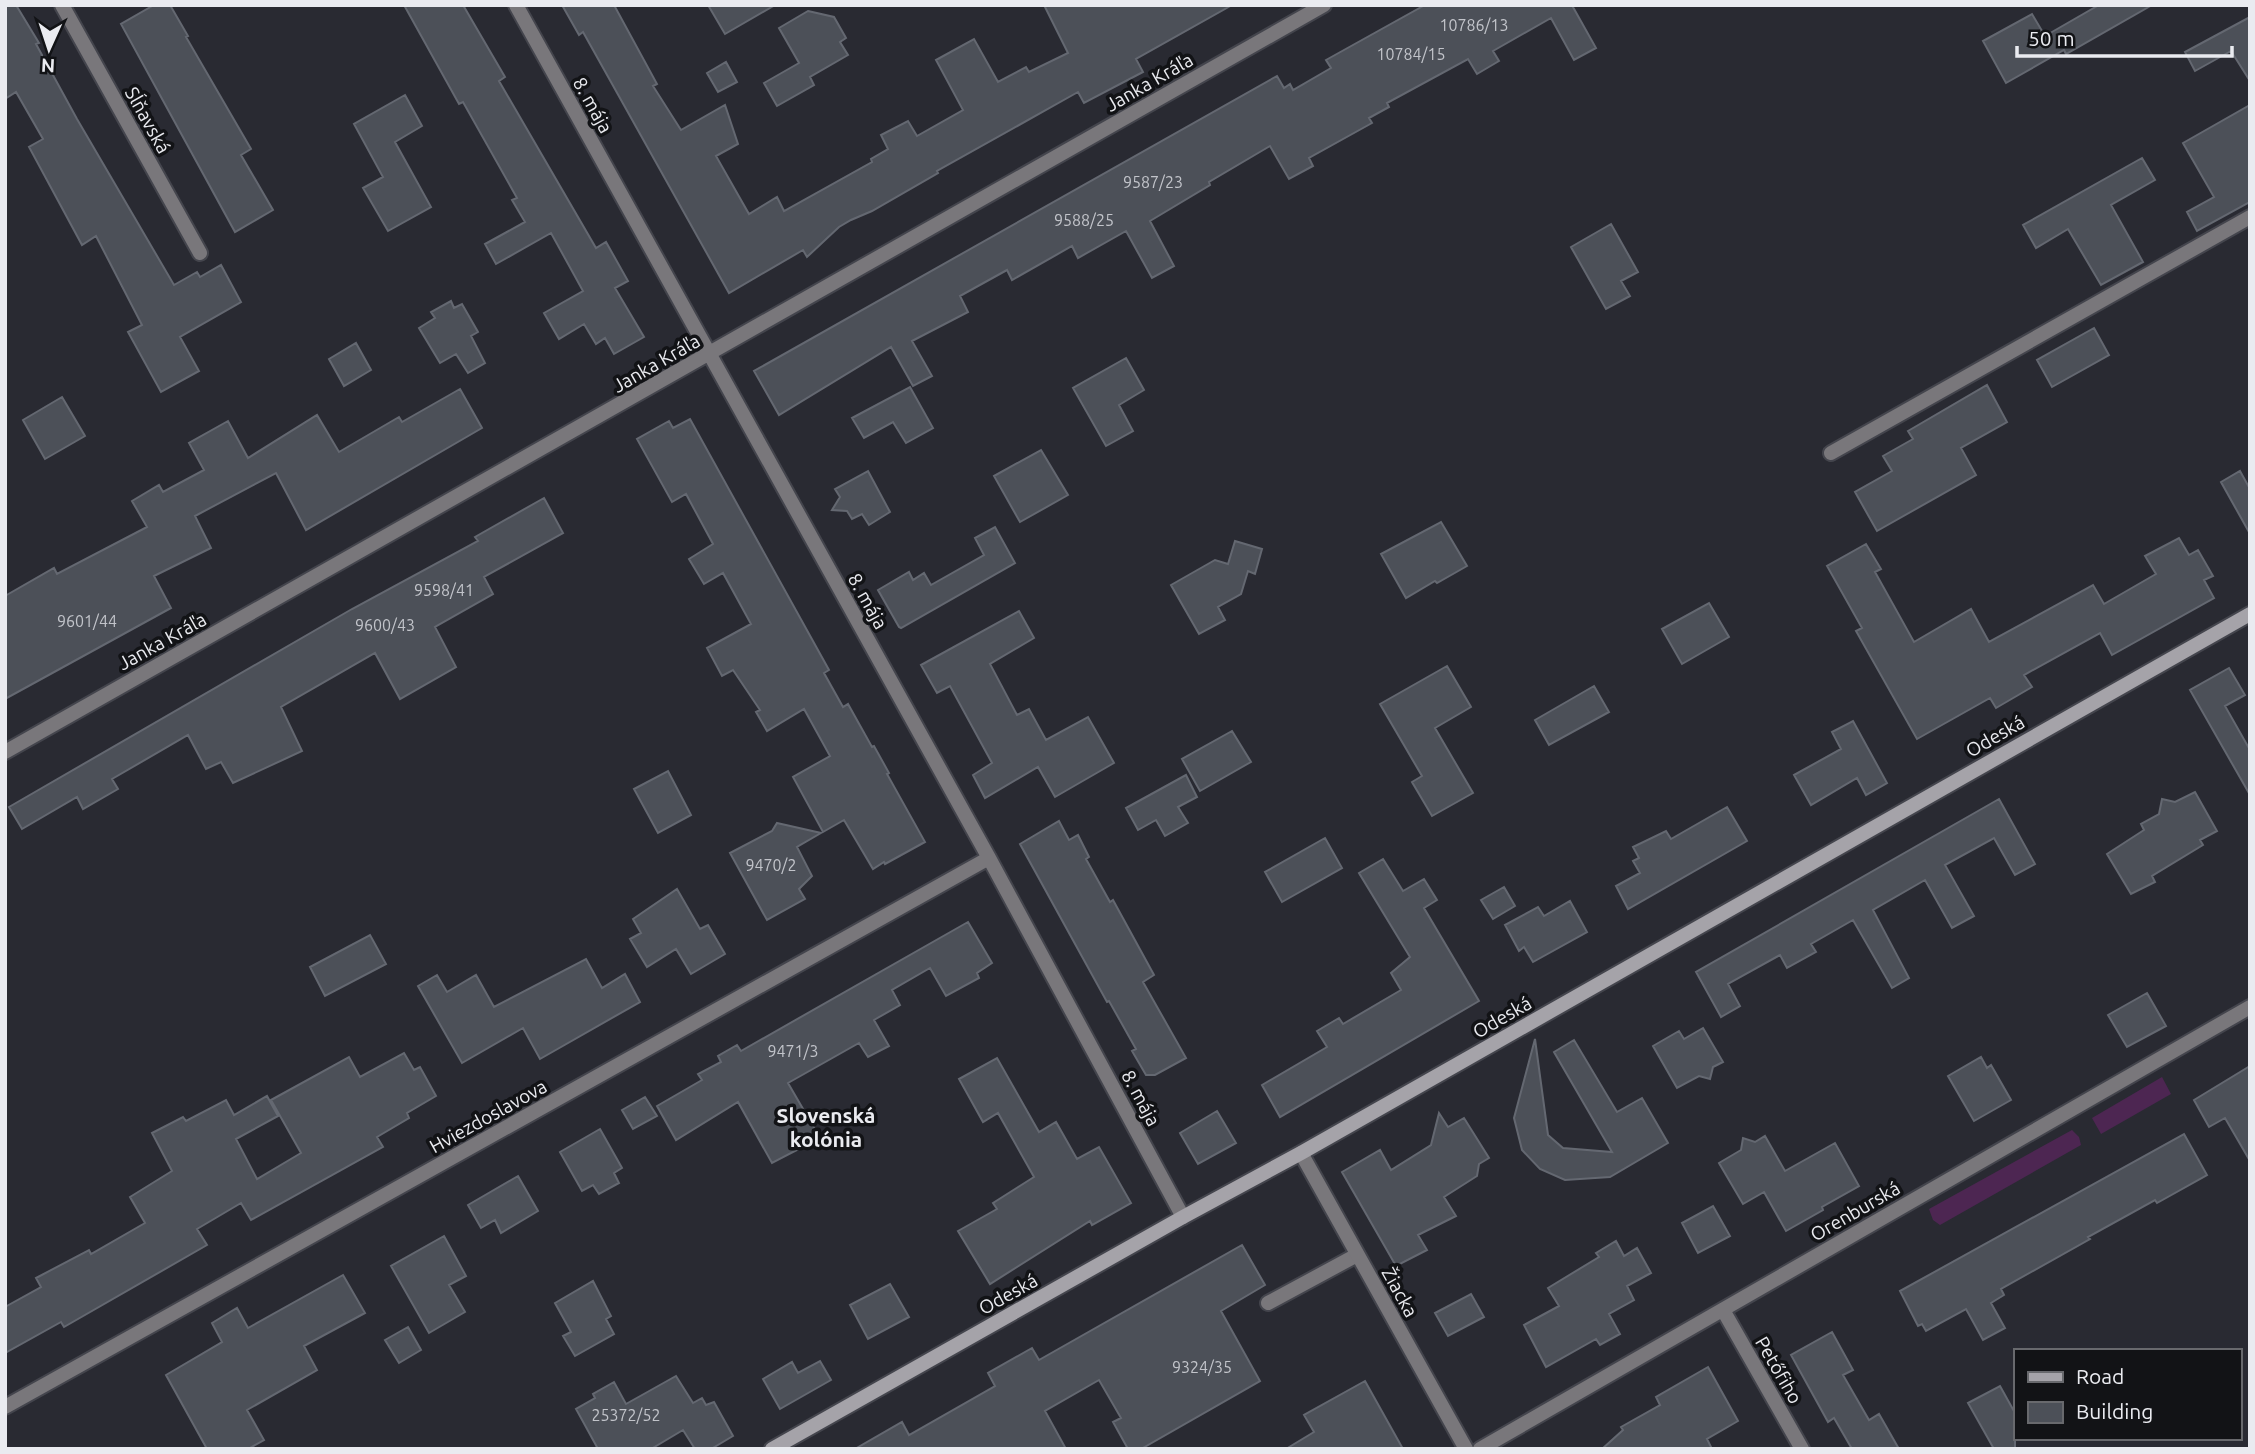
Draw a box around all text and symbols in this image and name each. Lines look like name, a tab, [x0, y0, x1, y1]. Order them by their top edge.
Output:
north arrow	[14, 14, 84, 84]
scale bar	[2017, 14, 2232, 58]
house number: 10786/13	[1439, 16, 1509, 34]
text: 50 m	[2028, 26, 2075, 50]
house number: 10784/15	[1376, 45, 1446, 63]
street label: Janka Kráľa	[1101, 48, 1197, 116]
text: N	[40, 55, 56, 77]
street label: 8. mája	[569, 73, 617, 137]
street label: Sĺňavská	[121, 83, 175, 157]
house number: 9587/23	[1123, 173, 1183, 191]
house number: 9588/25	[1054, 211, 1114, 229]
street label: Janka Kráľa	[608, 329, 704, 397]
street label: 8. mája	[844, 569, 892, 633]
house number: 9598/41	[414, 581, 474, 599]
street label: Janka Kráľa	[114, 608, 210, 674]
house number: 9601/44	[57, 612, 117, 630]
house number: 9600/43	[355, 616, 415, 634]
street label: Odeská	[1962, 710, 2028, 762]
house number: 9470/2	[745, 856, 797, 874]
street label: Odeská	[1469, 991, 1535, 1043]
house number: 9471/3	[767, 1042, 819, 1060]
street label: 8. mája	[1117, 1066, 1165, 1130]
street label: Hviezdoslavova	[425, 1075, 551, 1157]
district label: Slovenská kolónia	[776, 1103, 876, 1151]
street label: Orenburská	[1806, 1176, 1904, 1246]
street label: Žiacka	[1377, 1263, 1423, 1321]
street label: Odeská	[975, 1269, 1041, 1319]
street label: Petőfiho	[1751, 1333, 1807, 1407]
legend	[2014, 1349, 2241, 1440]
house number: 9324/35	[1172, 1358, 1232, 1376]
text: Road	[2076, 1364, 2124, 1388]
text: Building	[2076, 1399, 2153, 1423]
house number: 25372/52	[591, 1406, 661, 1424]

